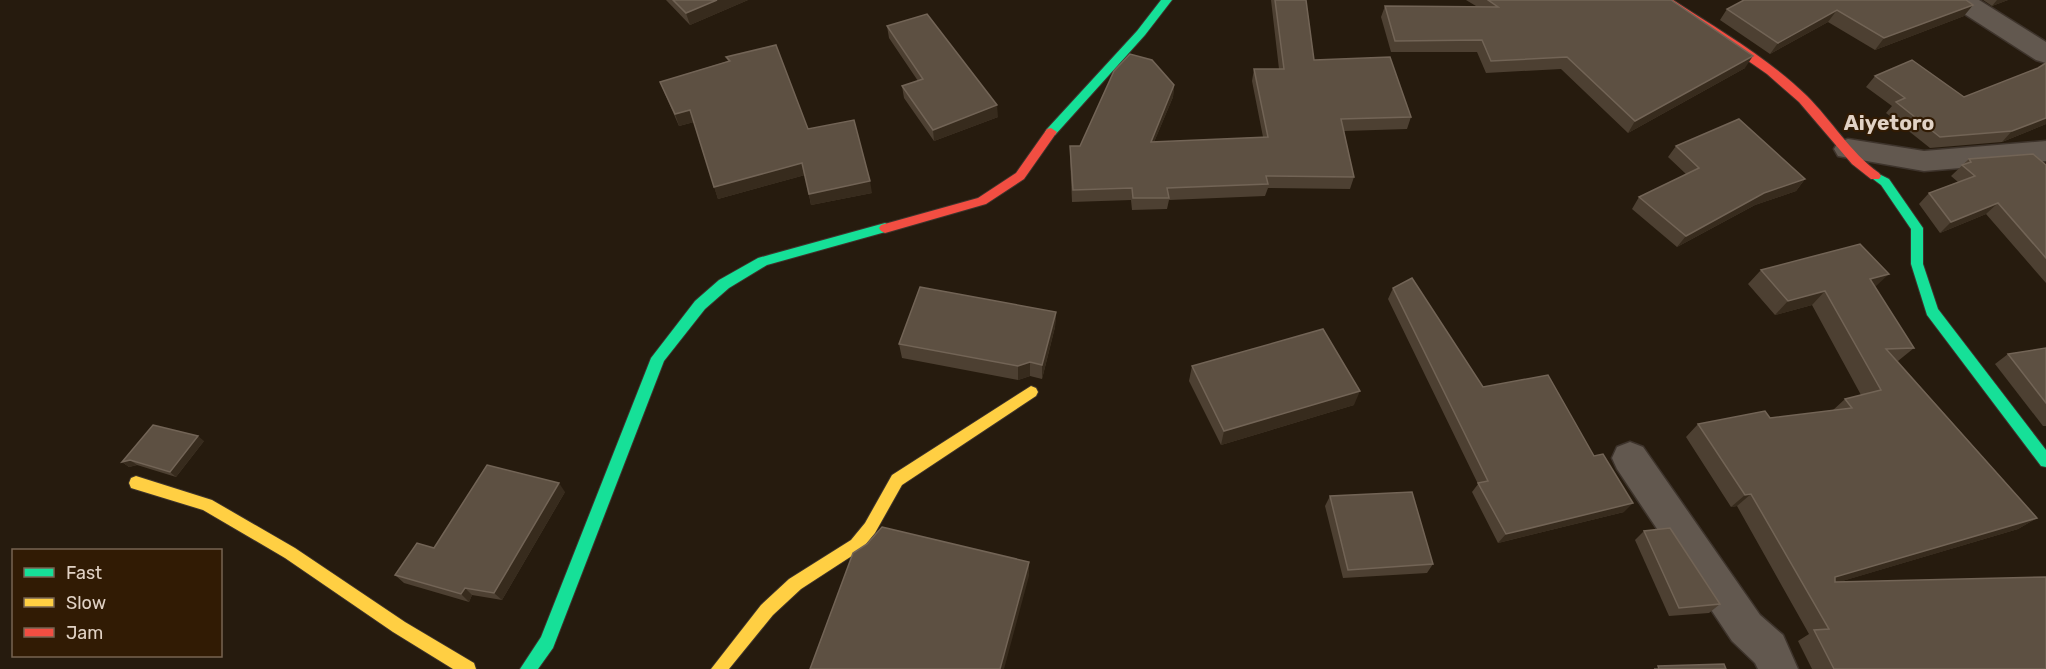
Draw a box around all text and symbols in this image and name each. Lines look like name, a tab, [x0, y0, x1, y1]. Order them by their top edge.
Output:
district label: Aiyetoro	[1844, 110, 1934, 135]
legend	[12, 549, 222, 657]
text: Fast	[66, 562, 102, 584]
text: Slow	[66, 592, 106, 614]
text: Jam	[66, 622, 103, 644]

